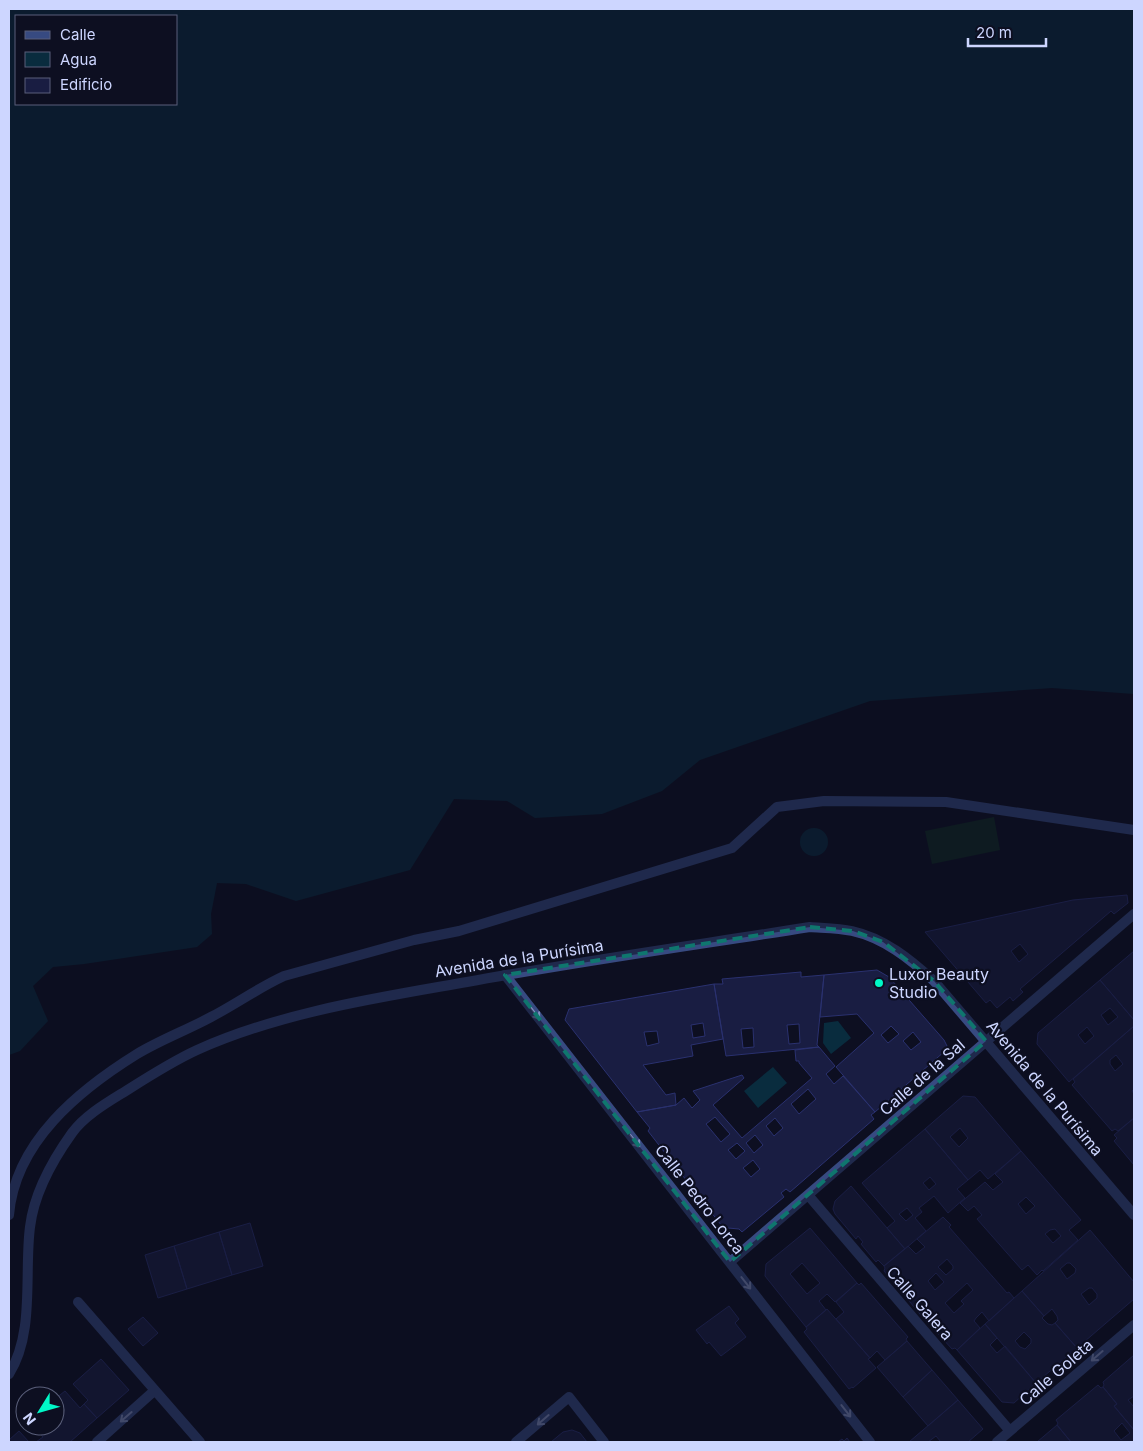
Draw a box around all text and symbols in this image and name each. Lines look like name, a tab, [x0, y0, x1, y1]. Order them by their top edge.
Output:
legend	[15, 15, 178, 105]
scale bar	[968, 15, 1046, 47]
text: 20 m	[976, 23, 1012, 42]
text: Calle	[60, 25, 95, 44]
text: Agua	[60, 50, 97, 69]
text: Edificio	[60, 75, 112, 94]
street label: Avenida de la Purísima	[433, 935, 605, 981]
place label: Luxor Beauty Studio	[889, 964, 989, 1002]
marker: Luxor Beauty Studio	[873, 977, 885, 989]
one-way arrow	[530, 1006, 540, 1020]
street label: Avenida de la Purísima	[982, 1016, 1108, 1160]
street label: Calle de la Sal	[875, 1035, 969, 1119]
one-way arrow	[630, 1134, 641, 1147]
street label: Calle Pedro Lorca	[651, 1140, 749, 1258]
street label: Calle Galera	[882, 1262, 958, 1344]
one-way arrow	[741, 1276, 752, 1289]
street label: Calle Goleta	[1015, 1335, 1097, 1409]
one-way arrow	[1091, 1351, 1104, 1362]
north arrow	[15, 1386, 65, 1436]
one-way arrow	[841, 1404, 851, 1418]
text: N	[19, 1410, 39, 1429]
one-way arrow	[119, 1411, 132, 1423]
one-way arrow	[536, 1414, 549, 1425]

